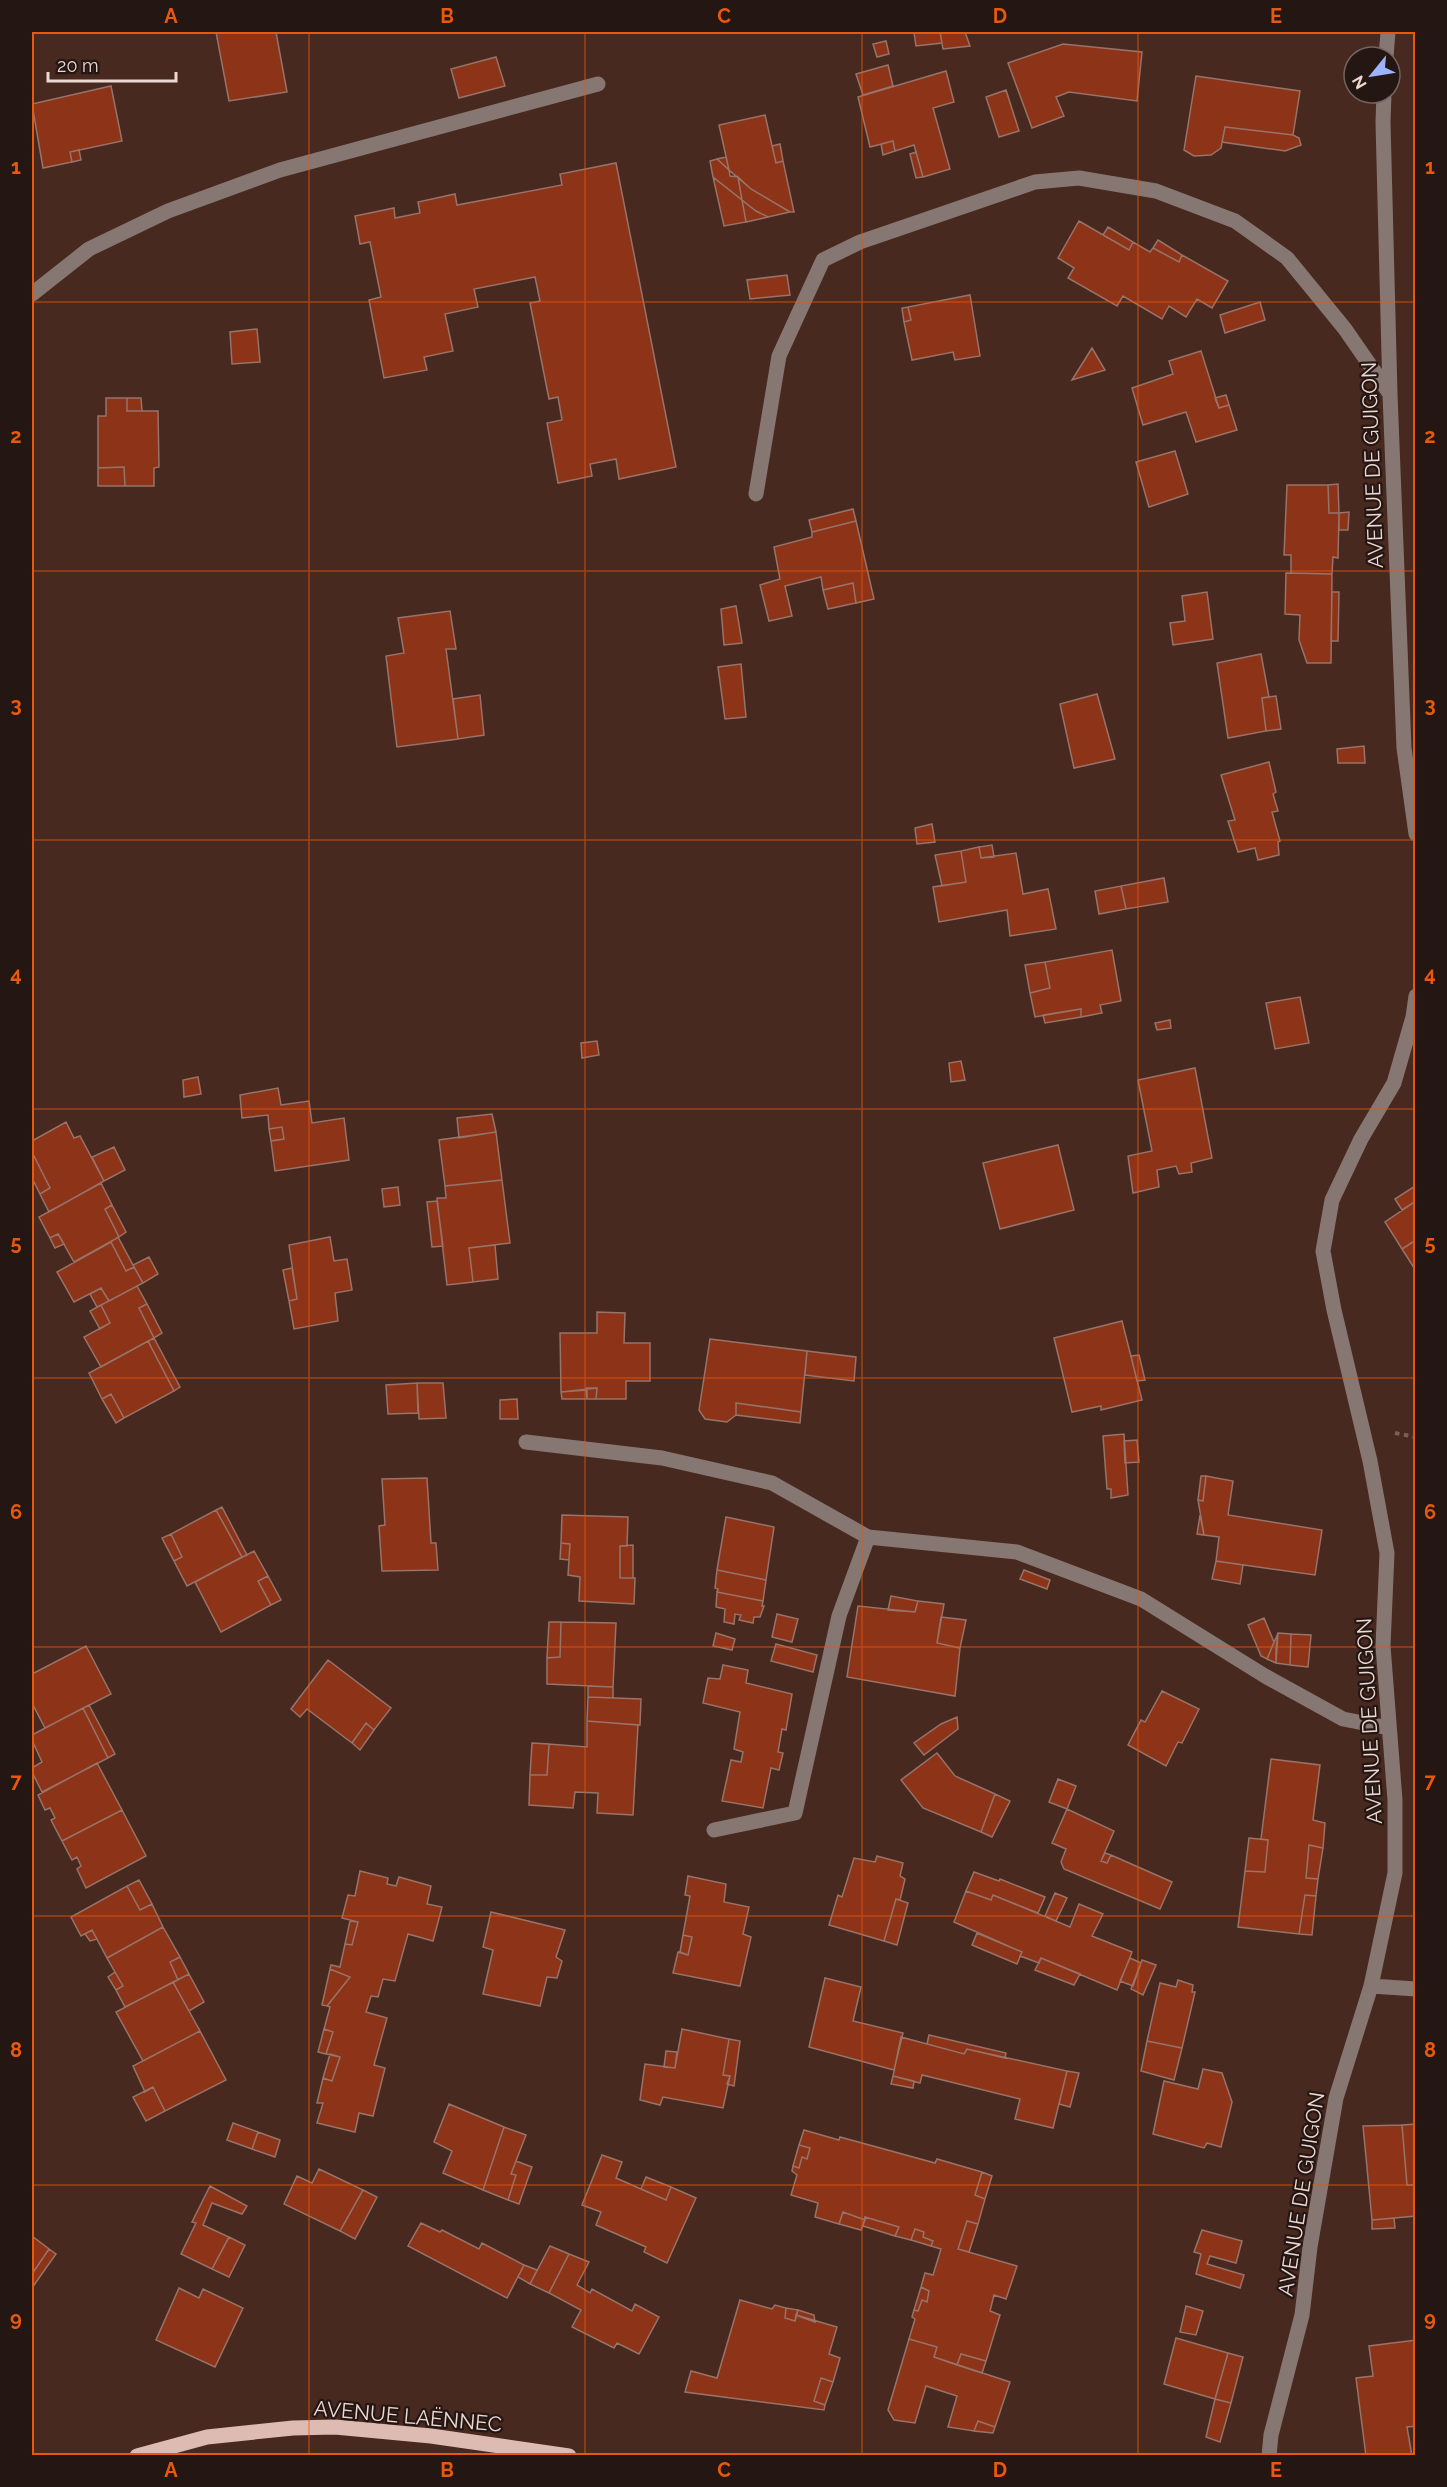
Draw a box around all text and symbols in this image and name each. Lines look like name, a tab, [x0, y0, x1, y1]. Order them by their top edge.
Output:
text: A	[164, 4, 178, 28]
text: B	[440, 4, 454, 28]
text: C	[717, 4, 731, 28]
text: D	[993, 4, 1007, 28]
text: E	[1270, 4, 1282, 28]
scale bar	[48, 45, 176, 83]
north arrow	[1342, 45, 1402, 105]
text: 20 m	[57, 55, 99, 76]
text: N	[1348, 72, 1371, 92]
text: 1	[11, 155, 21, 179]
text: 1	[1425, 155, 1435, 179]
street label: AVENUE DE GUIGON	[1356, 361, 1388, 569]
text: 2	[10, 424, 22, 448]
text: 2	[1424, 424, 1436, 448]
text: 3	[10, 693, 22, 717]
text: 3	[1424, 693, 1436, 717]
text: 4	[10, 962, 22, 986]
text: 4	[1424, 962, 1436, 986]
text: 5	[10, 1231, 22, 1255]
text: 5	[1424, 1231, 1436, 1255]
text: 6	[10, 1500, 22, 1524]
text: 6	[1424, 1500, 1436, 1524]
street label: AVENUE DE GUIGON	[1351, 1617, 1387, 1825]
text: 7	[10, 1769, 22, 1793]
text: 7	[1424, 1769, 1436, 1793]
text: 8	[10, 2038, 22, 2062]
text: 8	[1424, 2038, 1436, 2062]
street label: AVENUE DE GUIGON	[1273, 2090, 1329, 2298]
text: 9	[10, 2307, 22, 2331]
text: 9	[1424, 2307, 1436, 2331]
street label: AVENUE LAËNNEC	[313, 2395, 503, 2437]
text: A	[164, 2458, 178, 2482]
text: B	[440, 2458, 454, 2482]
text: C	[717, 2458, 731, 2482]
text: D	[993, 2458, 1007, 2482]
text: E	[1270, 2458, 1282, 2482]

